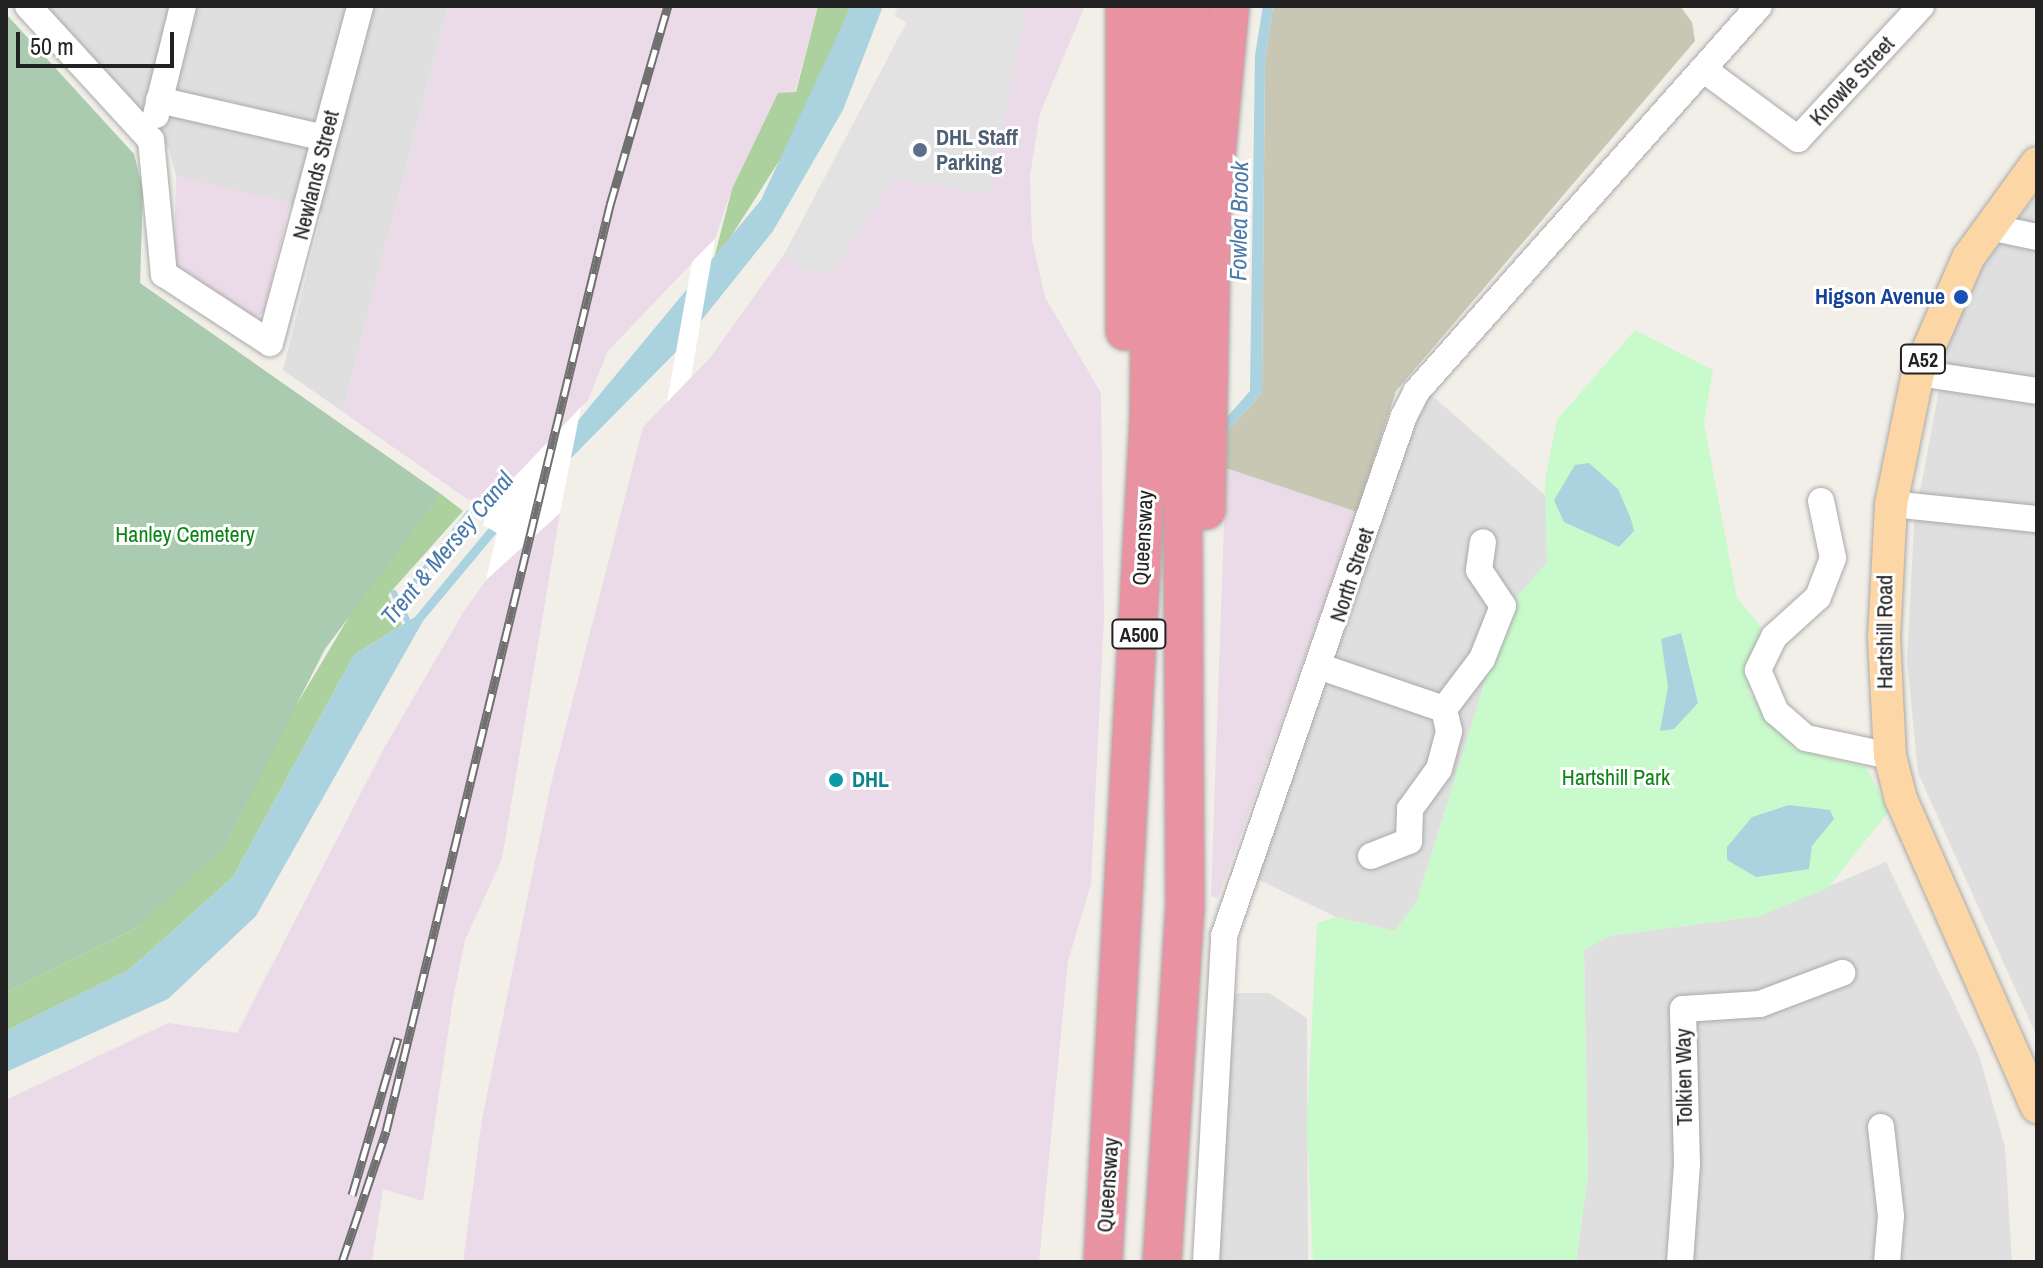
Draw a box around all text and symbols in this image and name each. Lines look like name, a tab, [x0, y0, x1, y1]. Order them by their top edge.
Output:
scale bar	[20, 16, 178, 66]
text: 50 m	[30, 30, 74, 62]
street label: Knowle Street	[1804, 31, 1900, 131]
street label: Newlands Street	[287, 108, 345, 242]
place label: DHL Staff Parking	[936, 124, 1018, 176]
marker: DHL Staff Parking	[911, 141, 929, 159]
water label: Fowlea Brook	[1224, 161, 1254, 281]
place label: Higson Avenue	[1814, 284, 1945, 310]
marker: Higson Avenue	[1952, 288, 1970, 306]
road number: A52	[1899, 343, 1947, 375]
water label: Trent & Mersey Canal	[375, 466, 519, 630]
street label: Queensway	[1127, 490, 1159, 586]
park label: Hanley Cemetery	[115, 522, 255, 548]
street label: North Street	[1324, 525, 1380, 625]
street label: Hartshill Road	[1872, 575, 1898, 689]
road number: A500	[1111, 618, 1167, 650]
park label: Hartshill Park	[1562, 765, 1670, 791]
place label: DHL	[852, 767, 889, 793]
marker: DHL	[827, 771, 845, 789]
street label: Tolkien Way	[1670, 1028, 1698, 1126]
street label: Queensway	[1092, 1137, 1124, 1233]

